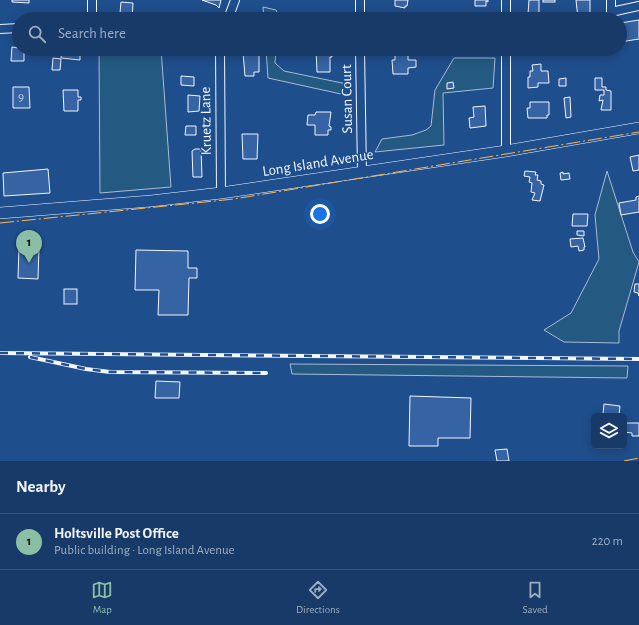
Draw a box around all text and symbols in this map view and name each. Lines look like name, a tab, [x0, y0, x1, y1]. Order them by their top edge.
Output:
search box	[12, 12, 627, 56]
icon: search	[26, 23, 48, 45]
text: Search here	[58, 26, 126, 41]
street label: Susan Court	[339, 64, 355, 134]
street label: Kruetz Lane	[198, 87, 214, 155]
house number: 9	[18, 91, 24, 104]
street label: Long Island Avenue	[261, 147, 375, 179]
your location	[310, 204, 330, 224]
pin: 1	[16, 230, 42, 263]
map controls	[591, 413, 627, 449]
button: layers	[591, 413, 627, 449]
text: Nearby	[16, 478, 66, 495]
text: Holtsville Post Office	[54, 526, 179, 541]
text: 1	[27, 535, 31, 548]
text: 220 m	[592, 535, 623, 548]
text: Public building · Long Island Avenue	[54, 544, 235, 557]
tab: Map	[91, 579, 113, 616]
tab: Directions	[296, 579, 340, 616]
tab: Saved	[522, 579, 548, 616]

